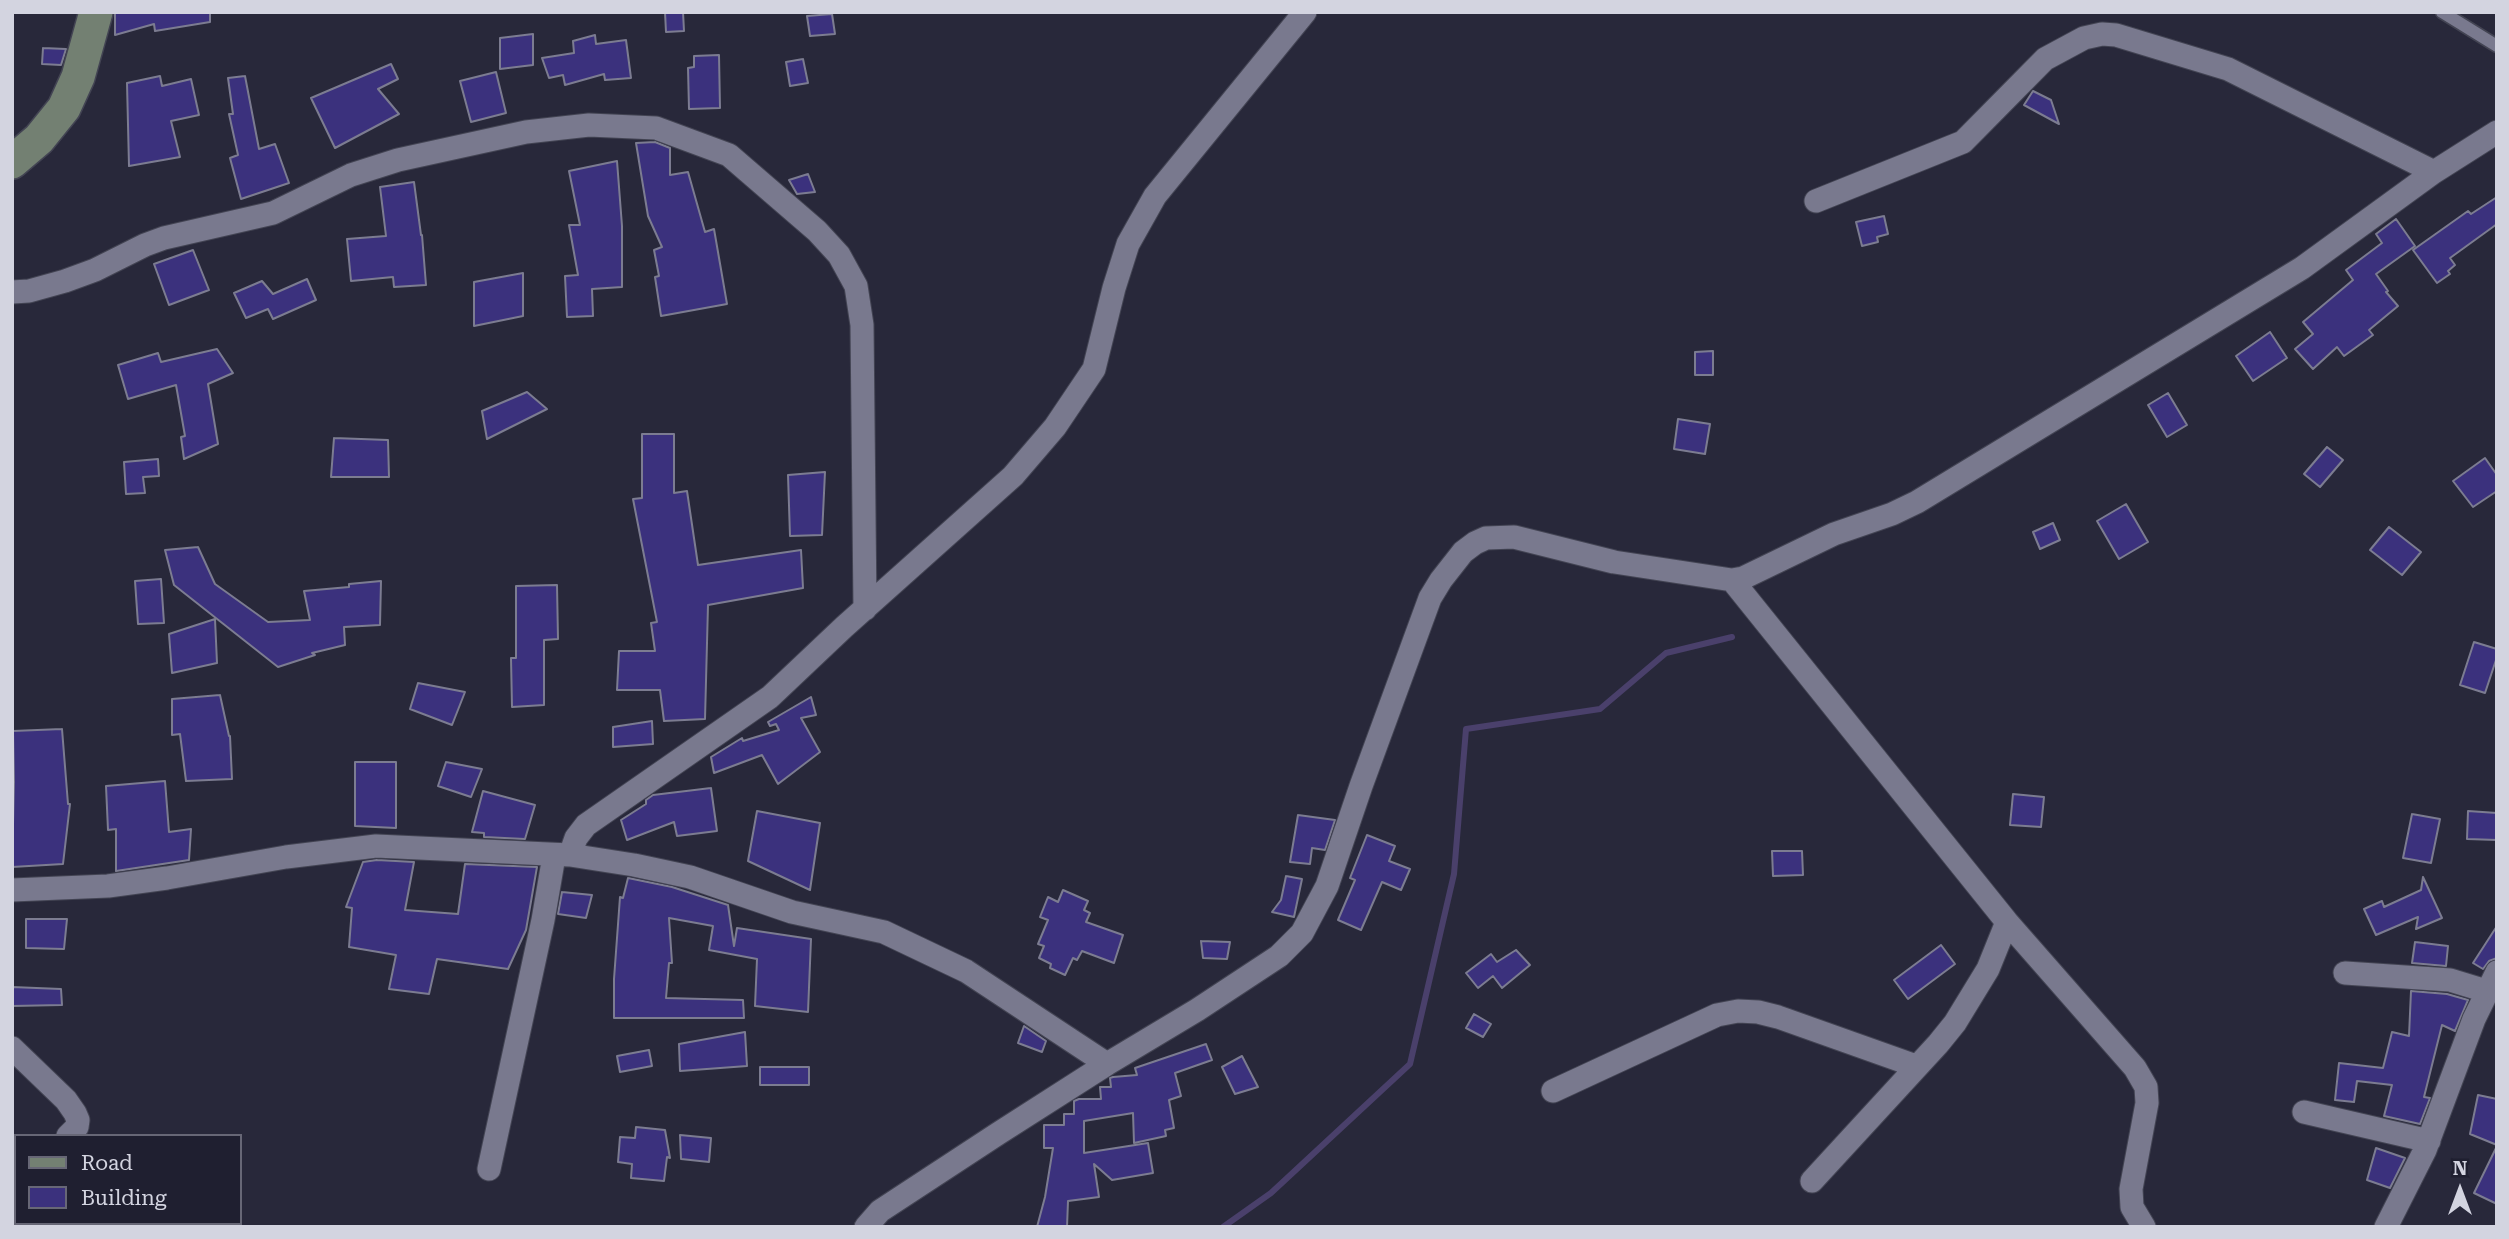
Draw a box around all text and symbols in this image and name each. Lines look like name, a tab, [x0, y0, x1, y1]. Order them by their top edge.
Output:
legend	[14, 1134, 242, 1225]
text: Road	[81, 1151, 133, 1175]
north arrow	[2425, 1155, 2495, 1225]
text: N	[2453, 1157, 2467, 1180]
text: Building	[81, 1186, 167, 1210]

